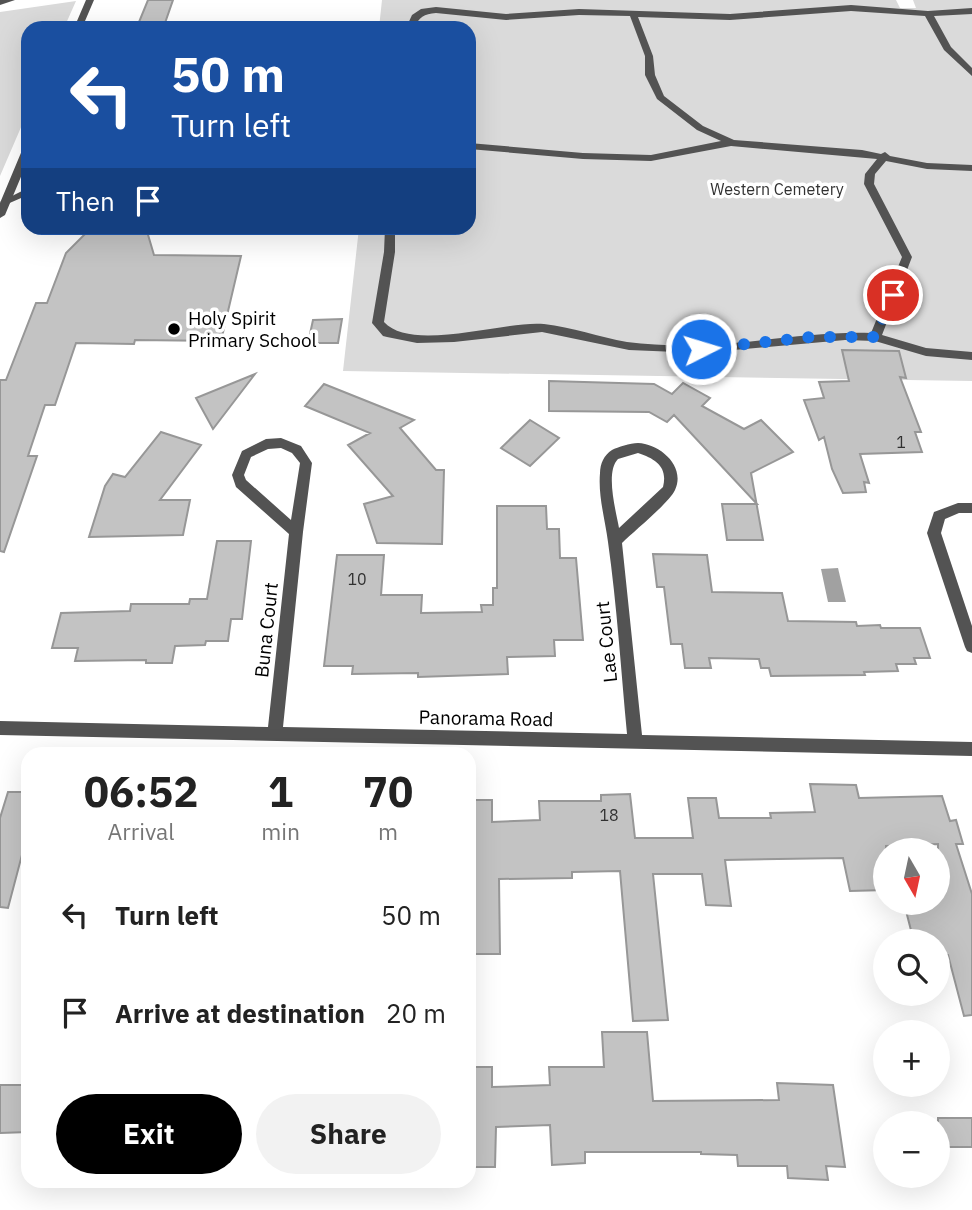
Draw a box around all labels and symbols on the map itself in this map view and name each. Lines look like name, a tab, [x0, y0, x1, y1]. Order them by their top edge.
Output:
park label: Western Cemetery	[710, 179, 844, 199]
pin	[863, 265, 923, 325]
place label: Holy Spirit Primary School	[188, 306, 317, 352]
position arrow	[664, 312, 738, 386]
marker: Holy Spirit Primary School	[166, 321, 182, 337]
house number: 1	[896, 432, 906, 452]
house number: 10	[347, 569, 367, 589]
street label: Buna Court	[249, 581, 283, 679]
street label: Lae Court	[590, 600, 622, 684]
street label: Panorama Road	[418, 705, 554, 731]
house number: 18	[599, 805, 619, 825]
north arrow	[873, 838, 950, 915]

